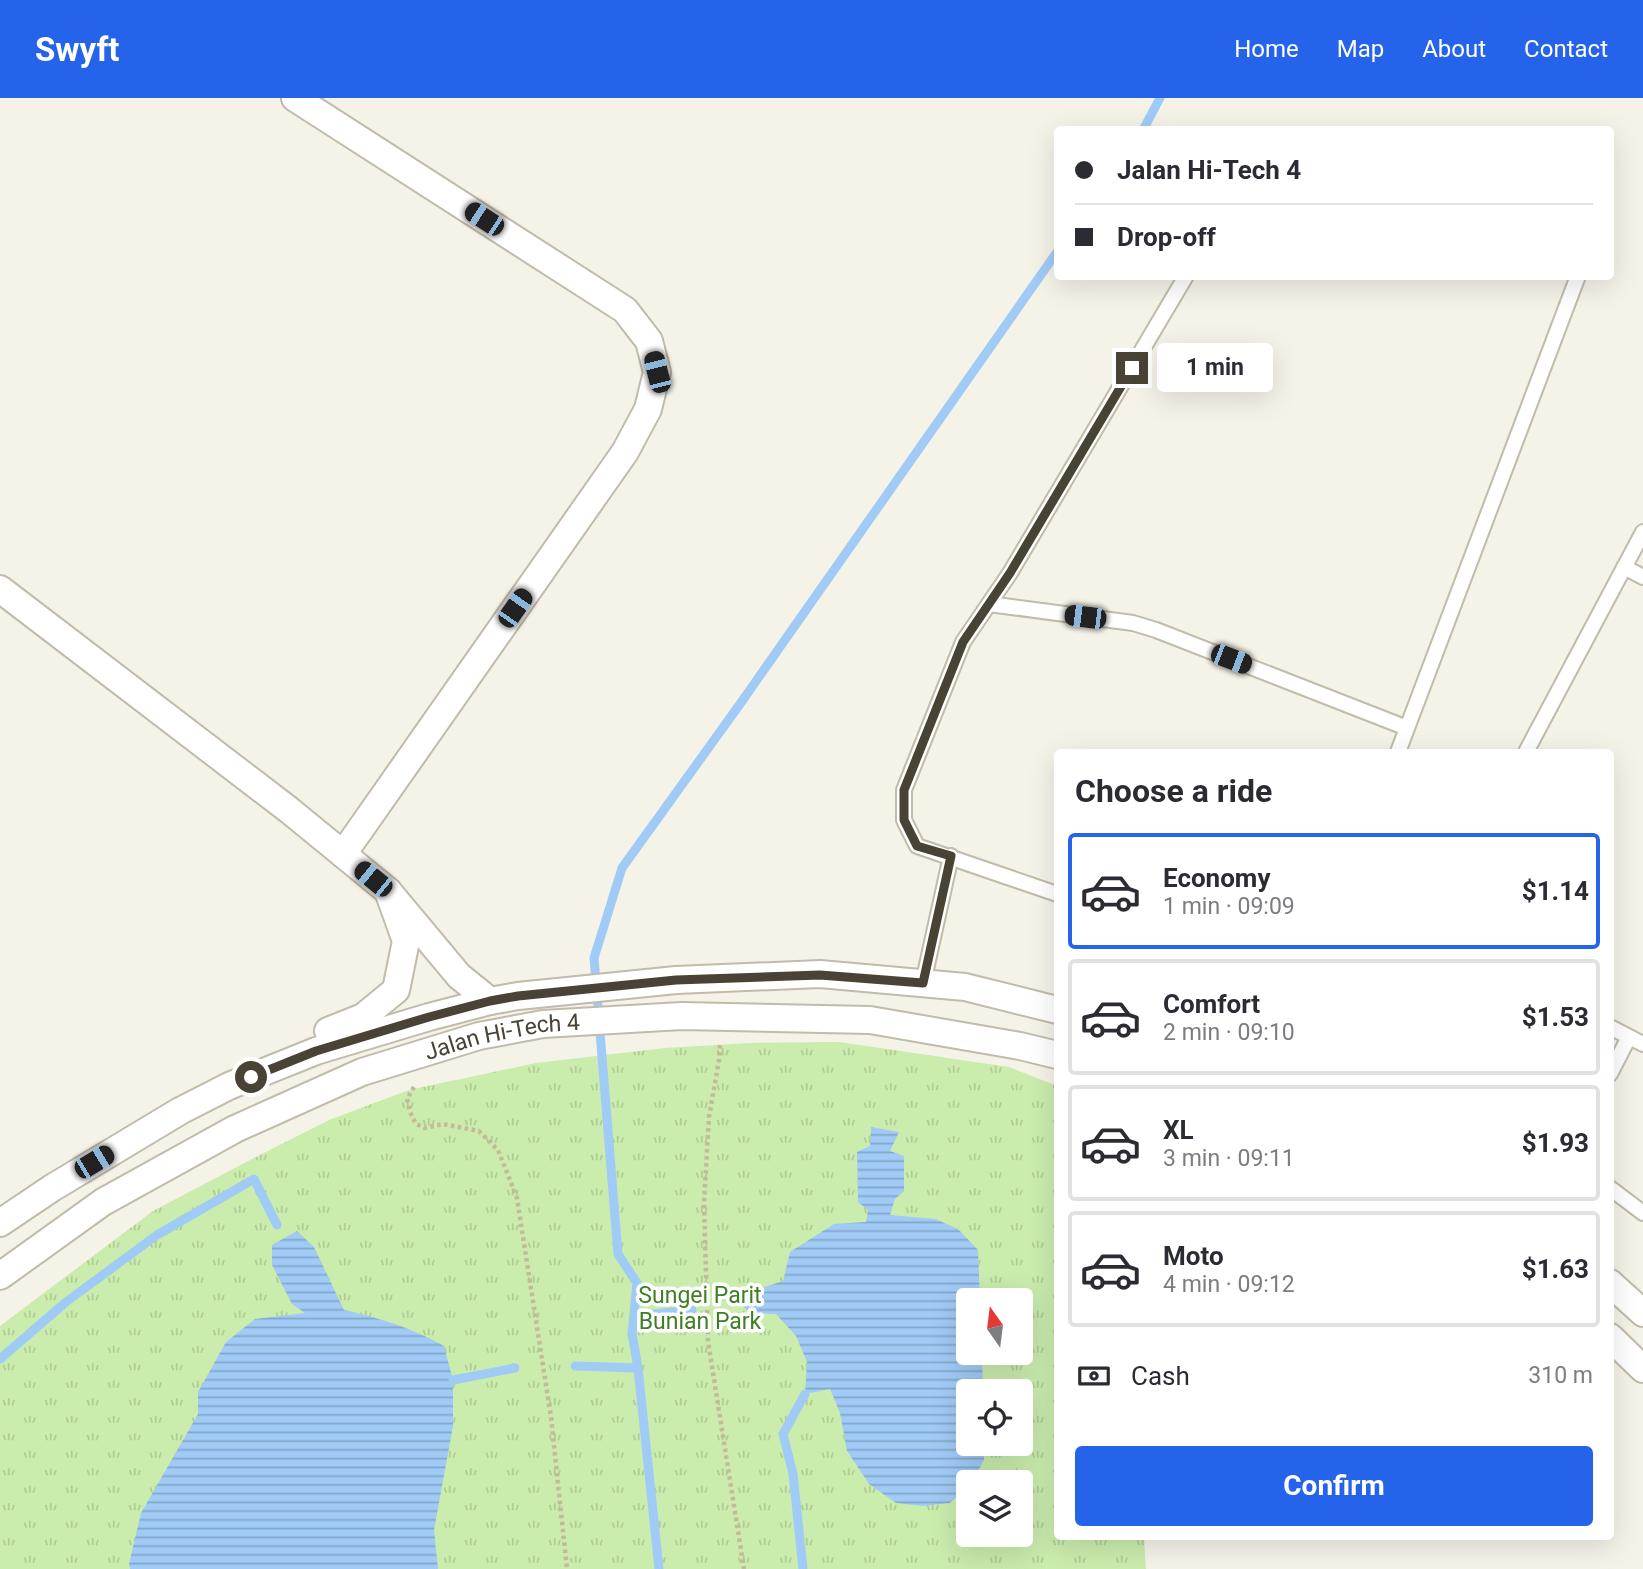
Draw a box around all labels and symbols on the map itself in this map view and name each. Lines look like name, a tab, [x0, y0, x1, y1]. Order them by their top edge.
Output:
car	[461, 199, 508, 239]
callout: 1 min	[1156, 344, 1272, 392]
car	[642, 349, 673, 395]
route end	[1116, 352, 1148, 384]
car	[495, 585, 536, 631]
car	[1063, 604, 1108, 630]
car	[1208, 642, 1255, 676]
car	[351, 858, 396, 900]
street label: Jalan Hi-Tech 4	[421, 1009, 581, 1066]
route start	[235, 1061, 267, 1093]
car	[71, 1142, 118, 1182]
park label: Sungei Parit Bunian Park	[638, 1282, 762, 1335]
north arrow	[956, 1288, 1032, 1365]

